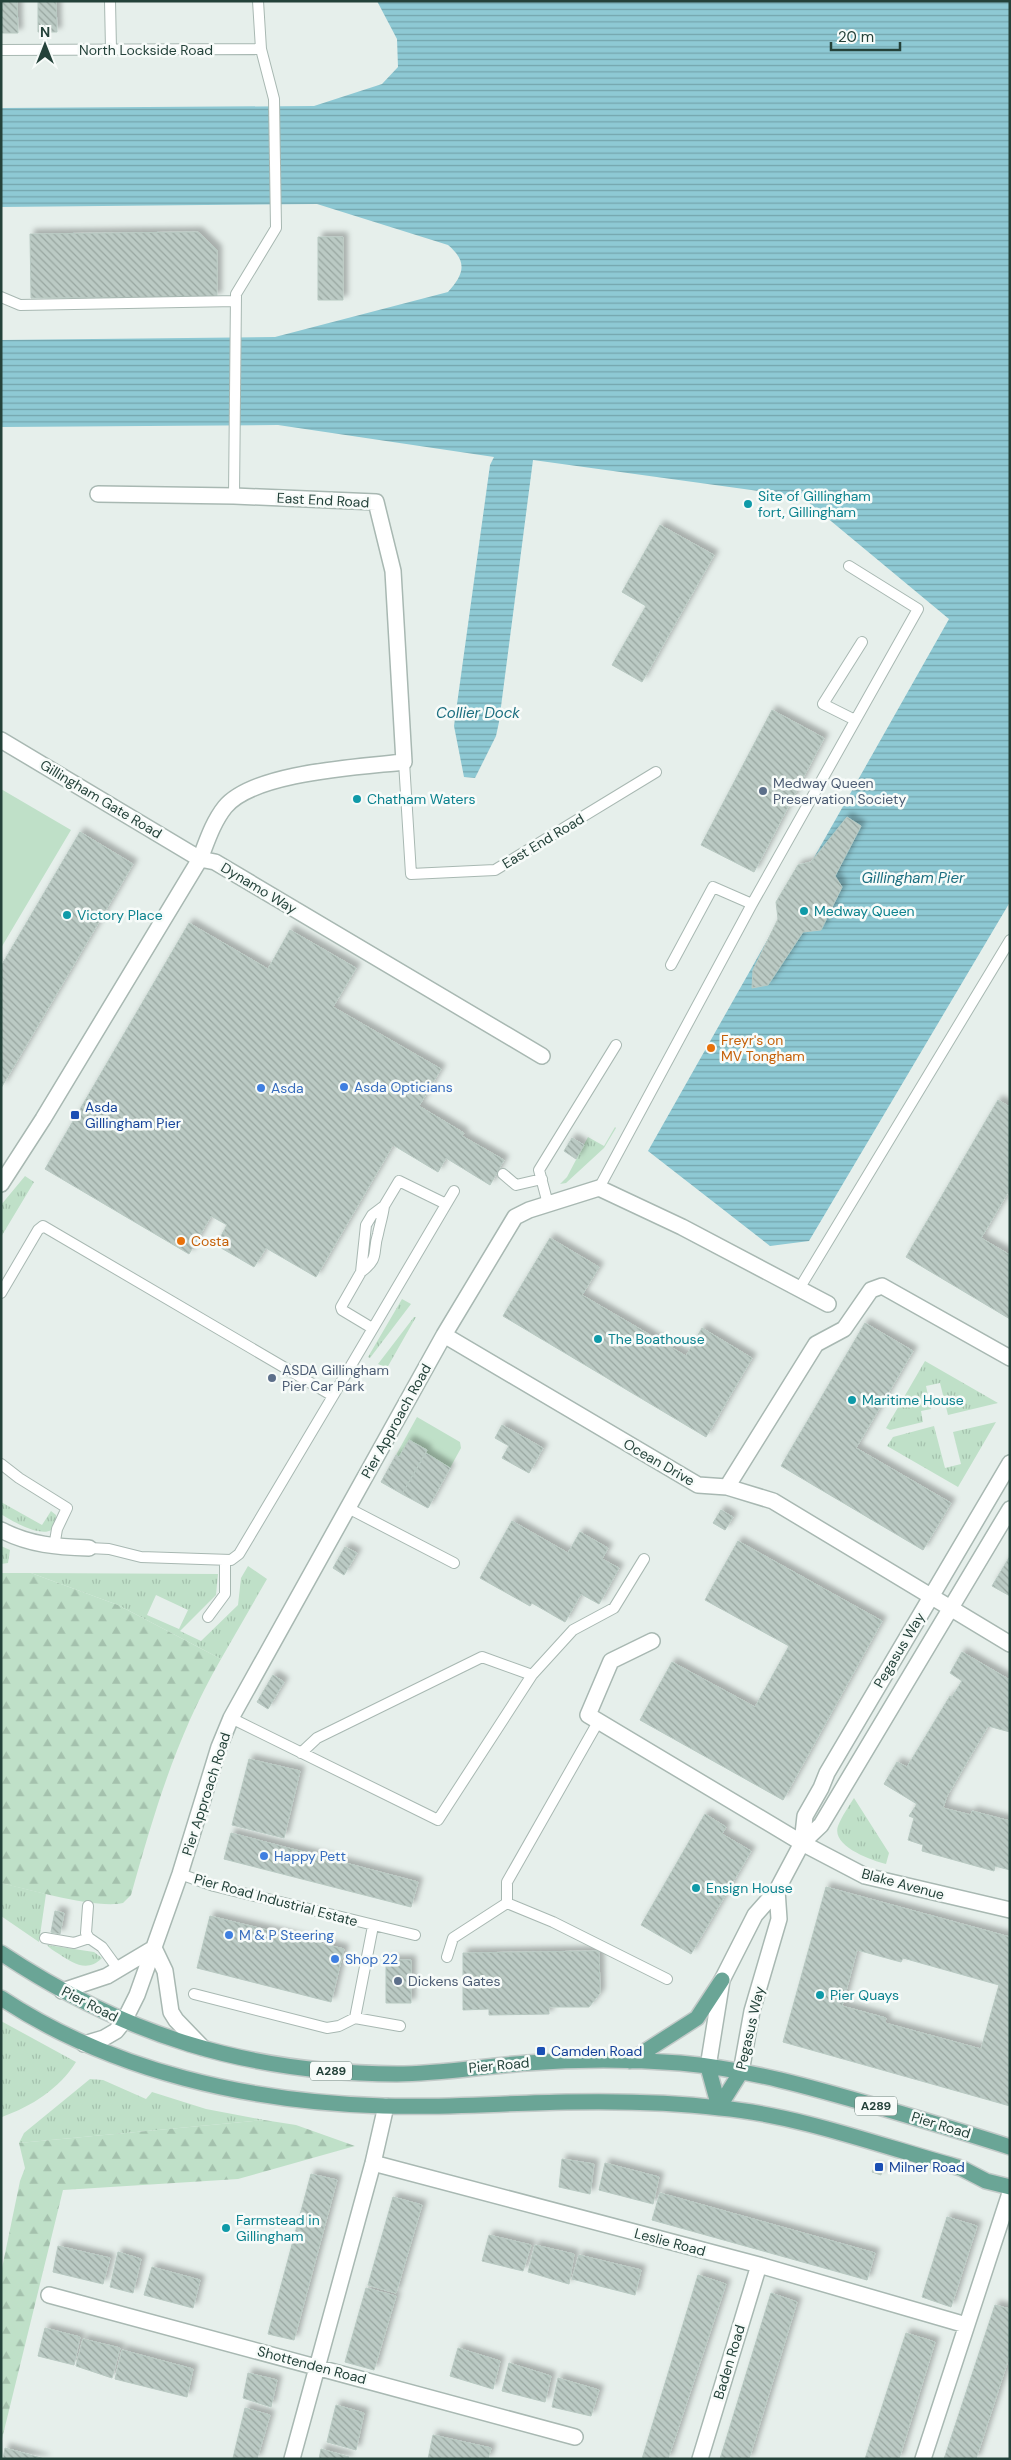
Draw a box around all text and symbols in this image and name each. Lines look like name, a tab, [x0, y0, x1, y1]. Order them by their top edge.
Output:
north arrow	[20, 20, 70, 70]
scale bar	[831, 20, 900, 52]
text: N	[40, 23, 50, 41]
text: 20 m	[838, 27, 874, 47]
street label: North Lockside Road	[79, 41, 213, 59]
place label: Site of Gillingham fort, Gillingham	[758, 487, 871, 521]
street label: East End Road	[276, 489, 370, 511]
marker: Site of Gillingham fort, Gillingham	[742, 498, 754, 510]
water label: Collier Dock	[436, 703, 520, 723]
street label: Gillingham Gate Road	[37, 756, 165, 842]
place label: Medway Queen Preservation Society	[773, 774, 906, 808]
marker: Medway Queen Preservation Society	[757, 785, 769, 797]
place label: Chatham Waters	[367, 790, 476, 808]
marker: Chatham Waters	[351, 793, 363, 805]
street label: East End Road	[499, 809, 587, 873]
street label: Dynamo Way	[218, 858, 301, 918]
water label: Gillingham Pier	[861, 868, 965, 888]
place label: Medway Queen	[814, 902, 915, 920]
marker: Medway Queen	[798, 905, 810, 917]
place label: Victory Place	[77, 906, 163, 924]
marker: Victory Place	[61, 909, 73, 921]
place label: Freyr's on MV Tongham	[721, 1031, 805, 1065]
marker: Freyr's on MV Tongham	[705, 1042, 717, 1054]
place label: Asda Opticians	[354, 1078, 453, 1096]
place label: Asda	[271, 1079, 304, 1097]
marker: Asda Opticians	[338, 1081, 350, 1093]
marker: Asda	[255, 1082, 267, 1094]
place label: Asda Gillingham Pier	[85, 1098, 181, 1132]
marker: Asda Gillingham Pier	[69, 1109, 81, 1121]
place label: Costa	[191, 1232, 229, 1250]
marker: Costa	[175, 1235, 187, 1247]
place label: The Boathouse	[608, 1330, 705, 1348]
marker: The Boathouse	[592, 1333, 604, 1345]
street label: Pier Approach Road	[357, 1360, 435, 1482]
place label: ASDA Gillingham Pier Car Park	[282, 1361, 389, 1395]
marker: ASDA Gillingham Pier Car Park	[266, 1372, 278, 1384]
place label: Maritime House	[862, 1391, 964, 1409]
marker: Maritime House	[846, 1394, 858, 1406]
street label: Ocean Drive	[620, 1434, 698, 1490]
street label: Pegasus Way	[869, 1609, 929, 1691]
street label: Pier Approach Road	[178, 1730, 234, 1858]
place label: Happy Pett	[274, 1847, 346, 1865]
marker: Happy Pett	[258, 1850, 270, 1862]
street label: Blake Avenue	[860, 1864, 946, 1904]
street label: Pier Road Industrial Estate	[192, 1869, 360, 1931]
place label: Ensign House	[706, 1879, 793, 1897]
marker: Ensign House	[690, 1882, 702, 1894]
place label: M & P Steering	[239, 1926, 334, 1944]
marker: M & P Steering	[223, 1929, 235, 1941]
place label: Shop 22	[345, 1950, 398, 1968]
marker: Shop 22	[329, 1953, 341, 1965]
place label: Dickens Gates	[408, 1972, 501, 1990]
marker: Dickens Gates	[392, 1975, 404, 1987]
street label: Pier Road	[59, 1982, 121, 2026]
street label: Pegasus Way	[732, 1984, 768, 2071]
place label: Pier Quays	[830, 1986, 899, 2004]
marker: Pier Quays	[814, 1989, 826, 2001]
place label: Camden Road	[551, 2042, 642, 2060]
marker: Camden Road	[535, 2045, 547, 2057]
street label: Pier Road	[468, 2053, 530, 2077]
road number: A289	[310, 2062, 352, 2080]
road number: A289	[855, 2096, 897, 2116]
street label: Pier Road	[909, 2107, 973, 2143]
place label: Milner Road	[889, 2158, 965, 2176]
marker: Milner Road	[873, 2161, 885, 2173]
place label: Farmstead in Gillingham	[236, 2211, 320, 2245]
marker: Farmstead in Gillingham	[220, 2222, 232, 2234]
street label: Leslie Road	[632, 2224, 708, 2260]
street label: Baden Road	[709, 2322, 749, 2402]
street label: Shottenden Road	[256, 2342, 368, 2388]

